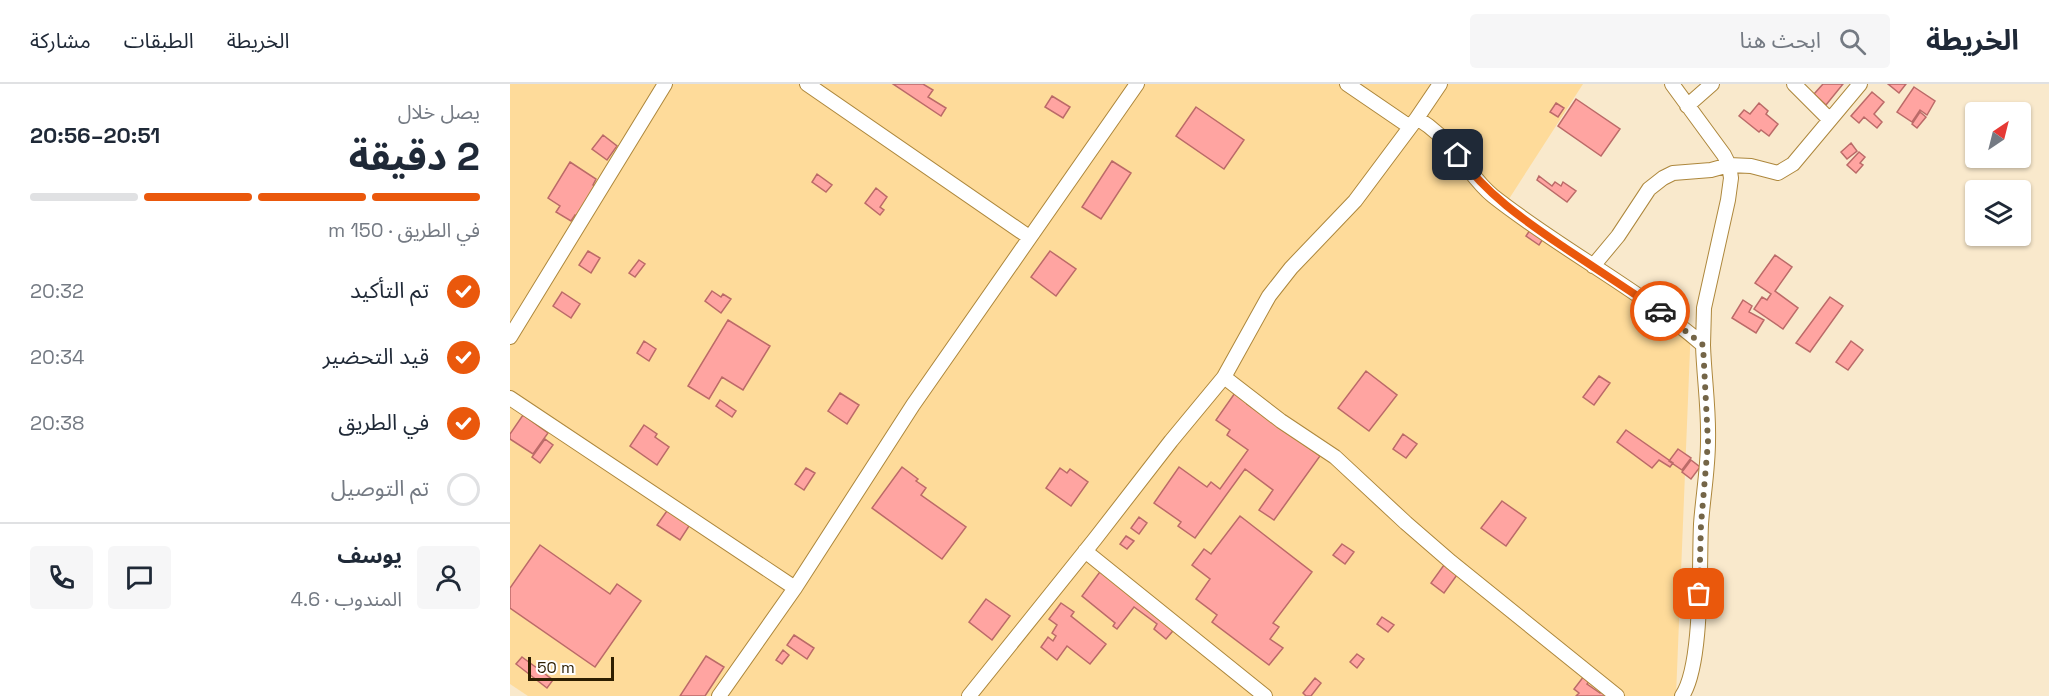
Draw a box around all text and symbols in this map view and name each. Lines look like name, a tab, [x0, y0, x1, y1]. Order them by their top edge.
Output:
search box	[1470, 14, 1890, 68]
text: الخريطة	[1926, 22, 2019, 58]
icon: search	[1836, 25, 1869, 58]
text: ابحث هنا	[1740, 26, 1821, 54]
text: مشاركة	[30, 27, 91, 54]
text: الطبقات	[124, 27, 194, 54]
text: الخريطة	[227, 27, 290, 54]
text: يصل خلال	[398, 99, 480, 125]
north arrow	[1965, 102, 2031, 168]
map controls	[1965, 102, 2031, 246]
text: 20:51–20:56	[30, 121, 160, 149]
pin	[1432, 129, 1483, 180]
text: 2 دقيقة	[349, 132, 480, 181]
icon: home	[1441, 138, 1474, 171]
button: layers	[1965, 180, 2031, 246]
text: في الطريق · 150 m	[328, 217, 480, 243]
icon: check	[447, 275, 480, 308]
text: تم التأكيد	[350, 276, 429, 304]
text: 20:32	[30, 278, 84, 304]
courier	[1630, 281, 1690, 341]
icon: car	[1644, 295, 1677, 328]
icon: check	[447, 341, 480, 374]
text: قيد التحضير	[323, 342, 429, 370]
text: 20:34	[30, 344, 85, 370]
icon: check	[447, 407, 480, 440]
text: في الطريق	[338, 408, 429, 436]
text: 20:38	[30, 410, 84, 436]
text: تم التوصيل	[331, 474, 429, 502]
text: يوسف	[337, 541, 402, 569]
button: phone	[30, 546, 93, 609]
button: chat	[108, 546, 171, 609]
button: person	[417, 546, 480, 609]
pin	[1673, 568, 1724, 619]
icon: bag	[1682, 577, 1715, 610]
text: المندوب · 4.6	[291, 586, 402, 612]
scale bar	[528, 654, 614, 682]
text: 50 m	[537, 657, 575, 678]

